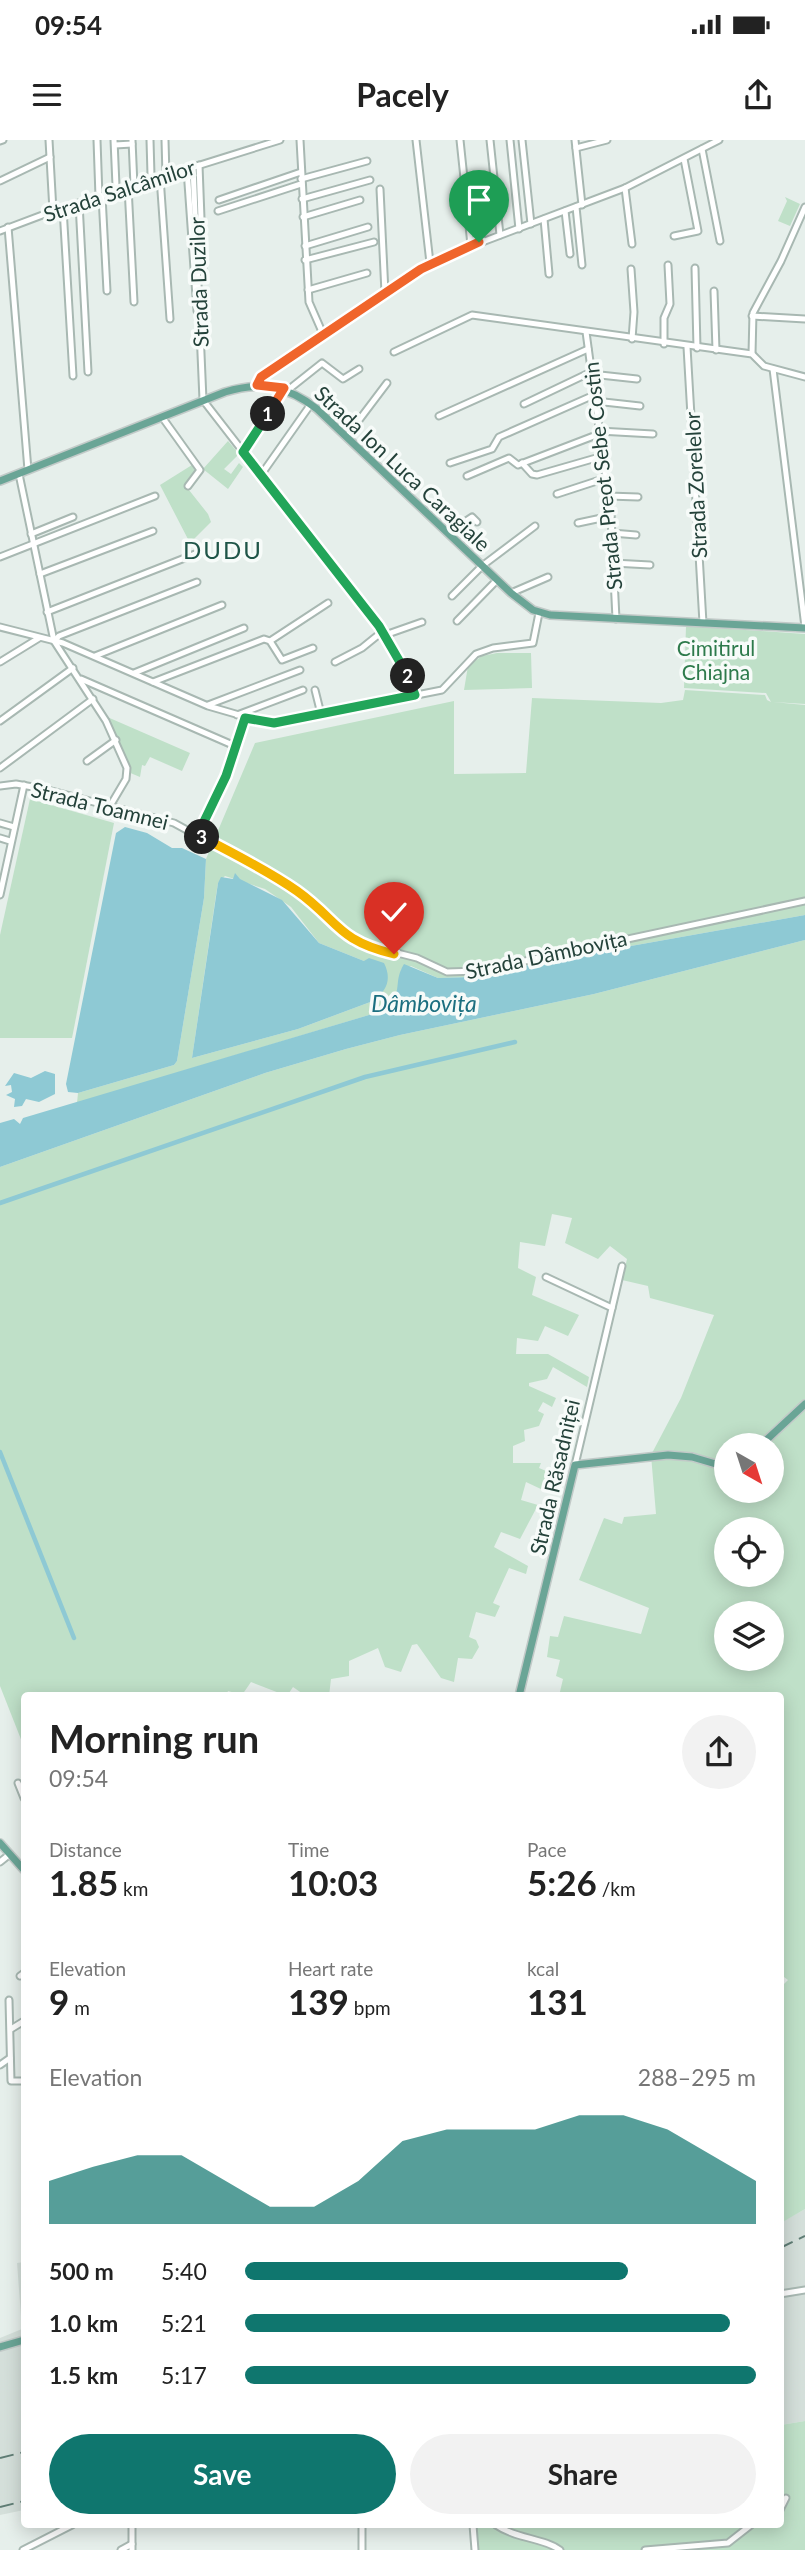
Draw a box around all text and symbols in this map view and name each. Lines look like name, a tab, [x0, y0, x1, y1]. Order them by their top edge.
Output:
text: 09:54	[35, 9, 102, 41]
text: Pacely	[356, 75, 449, 114]
icon: menu	[28, 76, 66, 114]
icon: share	[739, 76, 777, 114]
street label: Strada Salcâmilor	[40, 154, 198, 226]
pin	[449, 170, 509, 242]
icon: arrive	[460, 181, 498, 219]
street label: Strada Duzilor	[183, 216, 213, 348]
street label: Strada Preot Sebe Costin	[578, 361, 626, 591]
street label: Strada Ion Luca Caragiale	[310, 380, 496, 556]
pin: 1	[250, 396, 286, 432]
text: 1	[262, 402, 273, 425]
street label: Strada Zorelelor	[679, 411, 711, 559]
district label: DUDU	[183, 535, 263, 564]
park label: Cimitirul Chiajna	[677, 635, 755, 684]
pin: 2	[390, 658, 426, 694]
text: 2	[402, 664, 413, 687]
street label: Strada Toamnei	[29, 776, 171, 834]
pin: 3	[184, 820, 220, 854]
text: 3	[196, 825, 207, 848]
pin	[364, 882, 424, 954]
icon: check	[375, 893, 413, 931]
street label: Strada Dâmbovița	[463, 925, 629, 983]
water label: Dâmbovița	[371, 989, 477, 1017]
street label: Strada Răsadniței	[524, 1397, 584, 1557]
north arrow	[714, 1433, 784, 1503]
map controls	[714, 1433, 784, 1671]
button: locate	[714, 1517, 784, 1587]
button: layers	[714, 1601, 784, 1671]
text: Morning run	[49, 1715, 259, 1761]
button: share	[682, 1715, 756, 1789]
text: 09:54	[49, 1764, 108, 1792]
text: Distance	[49, 1838, 122, 1861]
text: Time	[288, 1838, 329, 1861]
text: Pace	[527, 1838, 566, 1861]
text: 1.85	[49, 1861, 118, 1903]
text: 10:03	[288, 1861, 378, 1903]
text: 5:26	[527, 1861, 597, 1903]
text: km	[118, 1877, 148, 1900]
text: /km	[597, 1877, 636, 1900]
text: Elevation	[49, 1957, 126, 1980]
text: Heart rate	[288, 1957, 373, 1980]
text: kcal	[527, 1957, 559, 1980]
text: 9	[49, 1980, 69, 2022]
text: 139	[288, 1980, 349, 2022]
text: 131	[527, 1980, 588, 2022]
text: m	[69, 1996, 90, 2019]
text: bpm	[349, 1996, 391, 2019]
text: Elevation	[49, 2063, 142, 2091]
text: 288–295 m	[638, 2063, 756, 2091]
text: 500 m	[49, 2257, 114, 2285]
text: 5:40	[161, 2257, 207, 2285]
text: 1.0 km	[49, 2309, 118, 2337]
text: 5:21	[161, 2309, 207, 2337]
text: 1.5 km	[49, 2361, 118, 2389]
text: 5:17	[161, 2361, 207, 2389]
button: Save	[49, 2434, 396, 2514]
button: Share	[410, 2434, 756, 2514]

